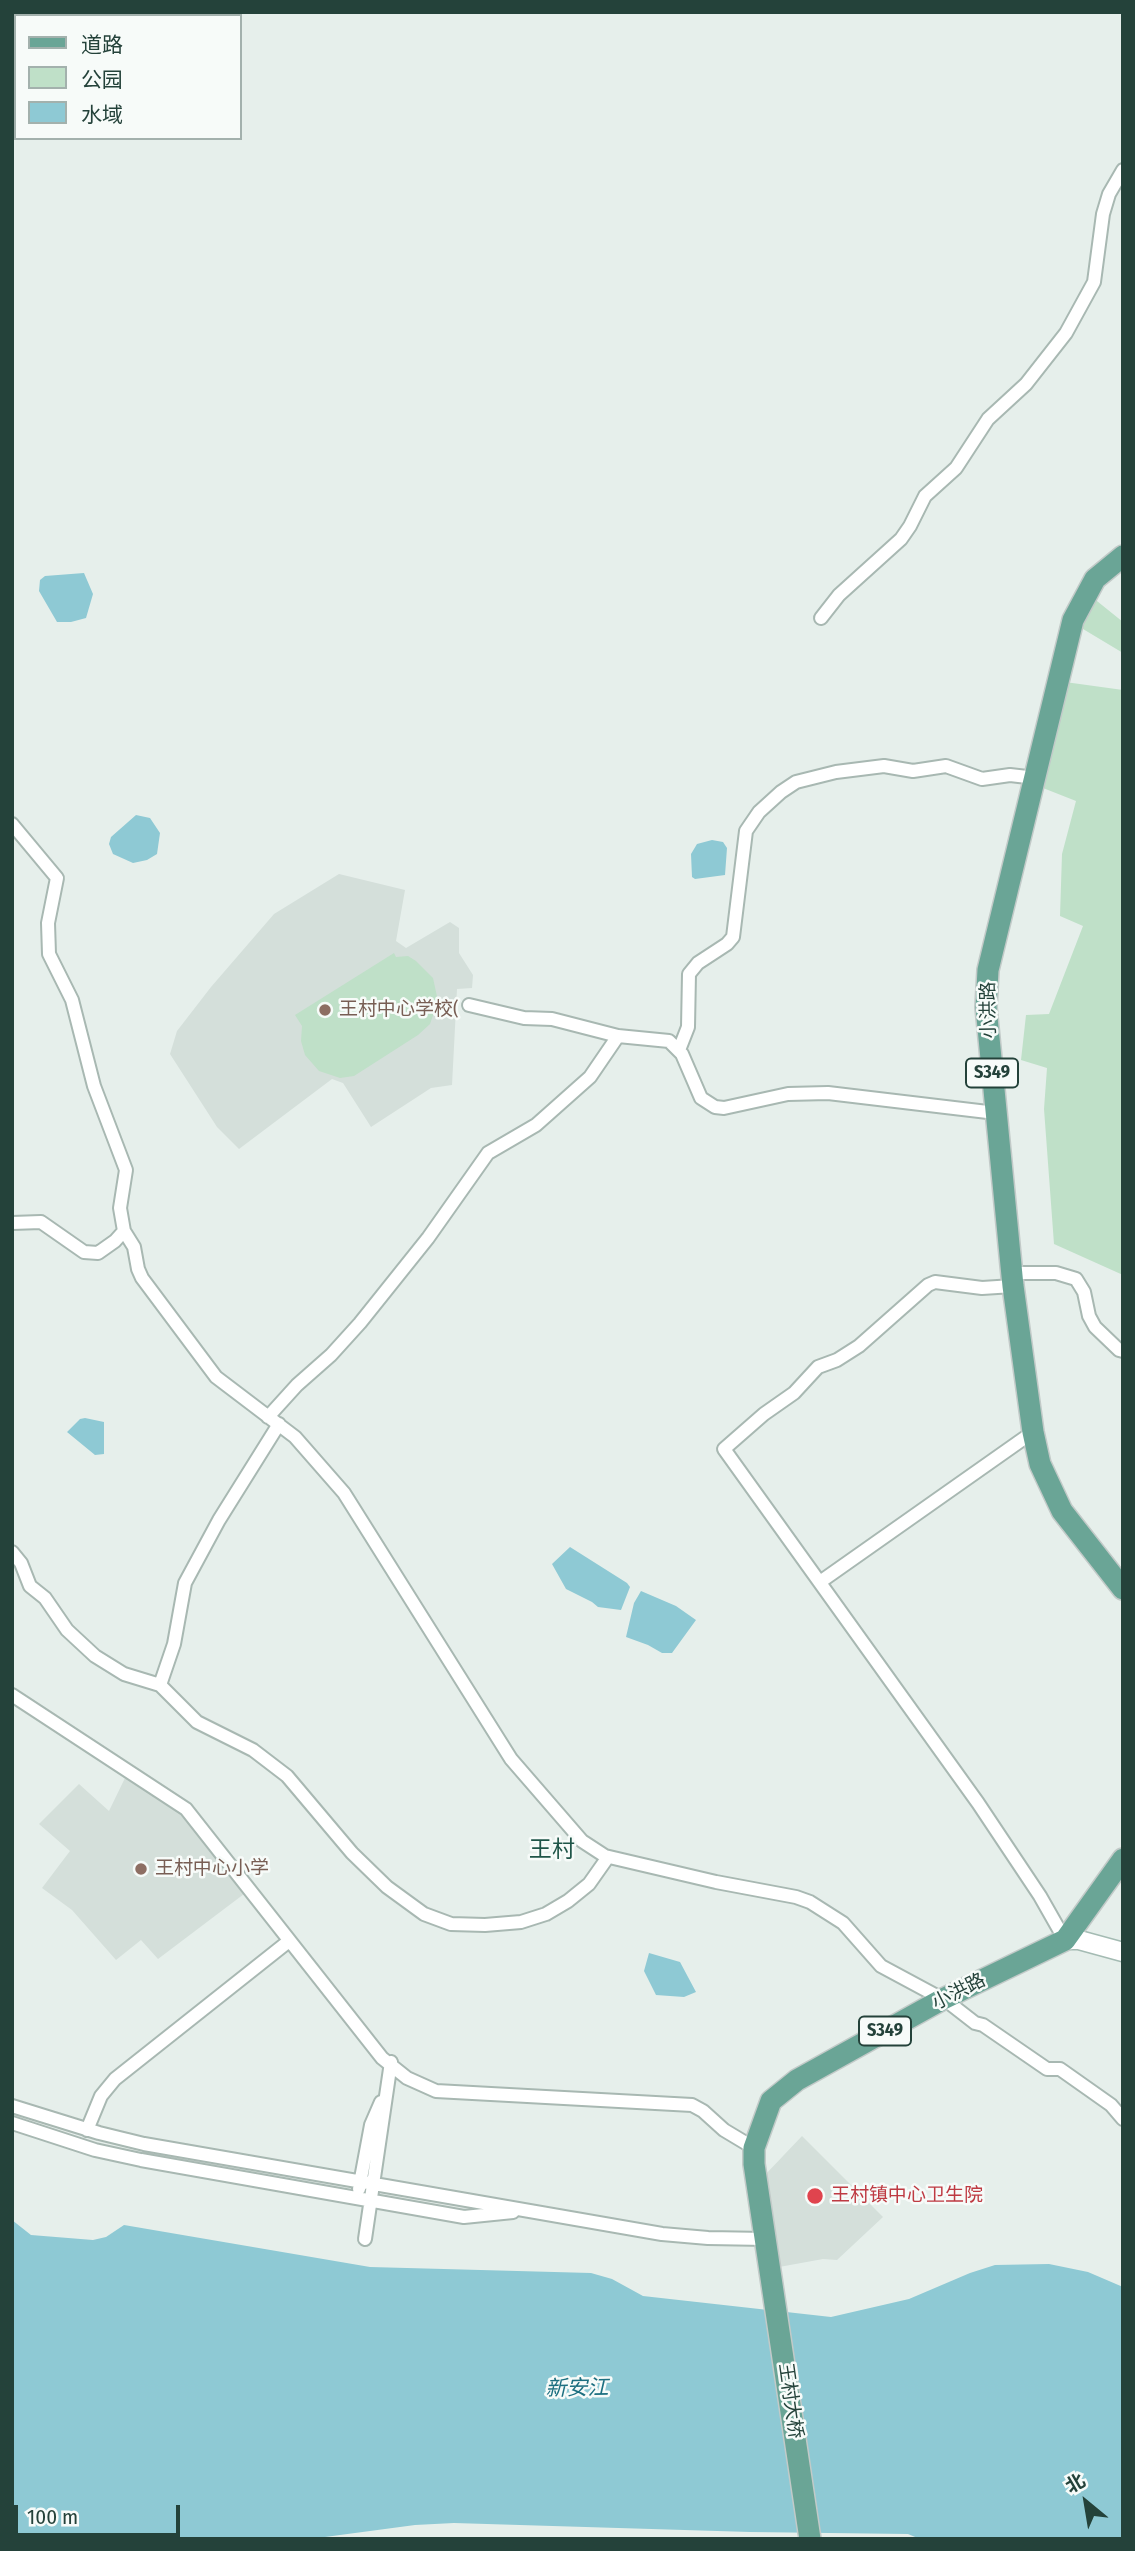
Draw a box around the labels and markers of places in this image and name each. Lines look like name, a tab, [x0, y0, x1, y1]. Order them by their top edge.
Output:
place label: 王村中心学校(	[339, 999, 459, 1021]
marker: 王村中心学校(	[317, 1002, 333, 1018]
place label: 王村中心小学	[155, 1858, 269, 1880]
marker: 王村中心小学	[133, 1861, 149, 1877]
place label: 王村镇中心卫生院	[831, 2185, 983, 2207]
marker: 王村镇中心卫生院	[805, 2186, 825, 2206]

